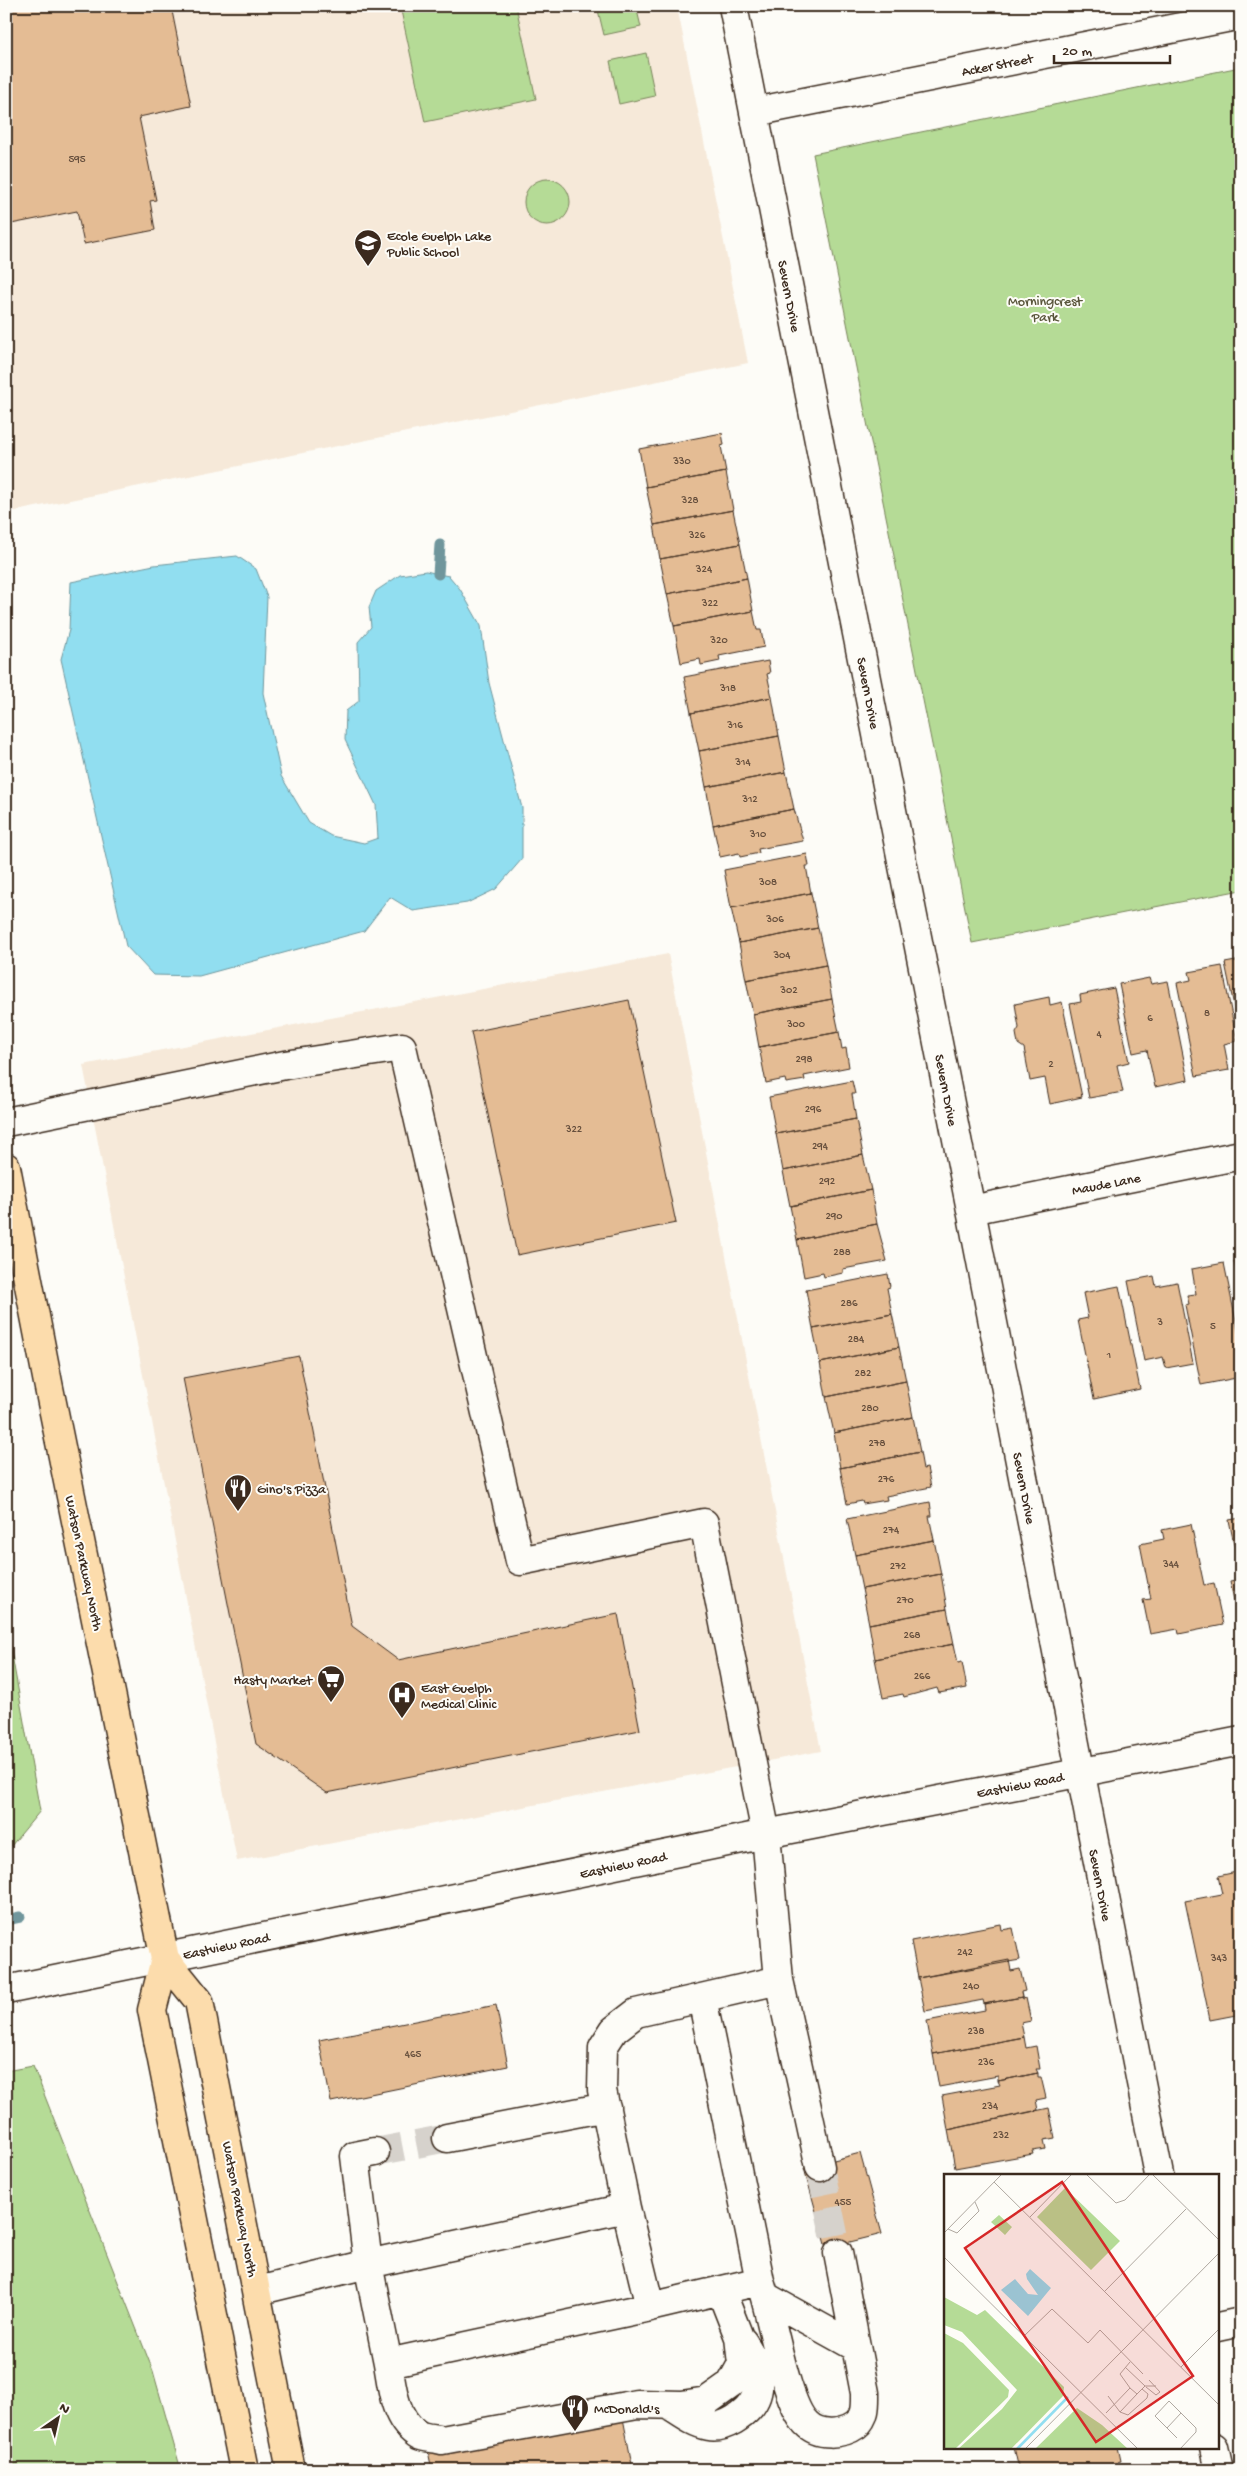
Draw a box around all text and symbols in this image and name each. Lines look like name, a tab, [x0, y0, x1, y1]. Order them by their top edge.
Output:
scale bar	[1054, 32, 1171, 64]
text: 20 m	[1062, 43, 1092, 61]
street label: Acker Street	[960, 51, 1036, 82]
house number: 595	[68, 154, 86, 166]
school or university icon: Ecole Guelph Lake Public School	[353, 228, 383, 267]
place label: Ecole Guelph Lake Public School	[386, 229, 492, 262]
street label: Severn Drive	[772, 259, 803, 334]
park label: Morningcrest Park	[1008, 294, 1083, 327]
house number: 330	[672, 456, 691, 468]
house number: 328	[680, 495, 699, 507]
house number: 326	[688, 530, 706, 542]
house number: 324	[695, 564, 713, 576]
house number: 322	[701, 598, 719, 610]
house number: 320	[709, 635, 728, 647]
street label: Severn Drive	[851, 656, 882, 731]
house number: 318	[719, 683, 736, 695]
house number: 316	[726, 720, 743, 732]
house number: 314	[734, 757, 751, 769]
house number: 312	[741, 794, 758, 806]
house number: 310	[749, 829, 766, 841]
house number: 308	[758, 877, 777, 889]
house number: 306	[765, 914, 784, 926]
house number: 304	[772, 950, 791, 962]
house number: 302	[779, 985, 798, 997]
house number: 8	[1204, 1008, 1210, 1020]
house number: 6	[1147, 1013, 1153, 1025]
house number: 300	[786, 1019, 805, 1031]
house number: 4	[1096, 1029, 1102, 1041]
street label: Severn Drive	[929, 1053, 960, 1128]
house number: 298	[796, 1054, 812, 1066]
house number: 2	[1048, 1059, 1054, 1071]
house number: 296	[805, 1104, 822, 1116]
house number: 322	[565, 1124, 583, 1136]
house number: 294	[812, 1141, 829, 1153]
street label: Maude Lane	[1071, 1170, 1143, 1200]
house number: 292	[819, 1176, 836, 1188]
house number: 290	[825, 1211, 843, 1223]
house number: 288	[833, 1247, 851, 1259]
house number: 286	[841, 1298, 858, 1310]
house number: 3	[1156, 1317, 1163, 1329]
house number: 5	[1210, 1321, 1216, 1333]
house number: 284	[848, 1334, 865, 1346]
house number: 1	[1106, 1350, 1111, 1362]
house number: 282	[855, 1368, 872, 1380]
house number: 280	[861, 1403, 879, 1415]
house number: 278	[868, 1438, 886, 1450]
street label: Severn Drive	[1007, 1451, 1038, 1526]
restaurant icon: Gino's Pizza	[223, 1473, 253, 1512]
house number: 276	[878, 1474, 895, 1486]
place label: Gino's Pizza	[257, 1482, 327, 1499]
street label: Watson Parkway North	[60, 1494, 105, 1633]
house number: 274	[883, 1525, 900, 1537]
house number: 344	[1162, 1559, 1180, 1571]
house number: 272	[890, 1561, 907, 1573]
house number: 270	[896, 1595, 914, 1607]
house number: 268	[904, 1630, 921, 1642]
supermarket icon: Hasty Market	[316, 1664, 346, 1703]
house number: 266	[914, 1671, 931, 1683]
place label: Hasty Market	[234, 1673, 313, 1690]
hospital icon: East Guelph Medical Clinic	[387, 1680, 417, 1719]
place label: East Guelph Medical Clinic	[421, 1681, 497, 1714]
street label: Eastview Road	[975, 1769, 1067, 1803]
street label: Severn Drive	[1083, 1848, 1114, 1923]
street label: Eastview Road	[578, 1849, 670, 1884]
street label: Eastview Road	[181, 1930, 273, 1965]
house number: 242	[957, 1947, 974, 1959]
house number: 343	[1210, 1953, 1228, 1965]
house number: 240	[963, 1981, 979, 1993]
house number: 238	[967, 2026, 985, 2038]
house number: 465	[405, 2049, 421, 2061]
house number: 236	[978, 2057, 995, 2069]
house number: 234	[982, 2101, 999, 2113]
house number: 232	[993, 2130, 1010, 2142]
street label: Watson Parkway North	[217, 2140, 260, 2279]
inset map	[944, 2174, 1220, 2448]
house number: 455	[835, 2197, 852, 2209]
restaurant icon: McDonald's	[560, 2393, 590, 2432]
north arrow	[32, 2394, 82, 2444]
text: N	[55, 2400, 72, 2419]
place label: McDonald's	[594, 2402, 660, 2419]

